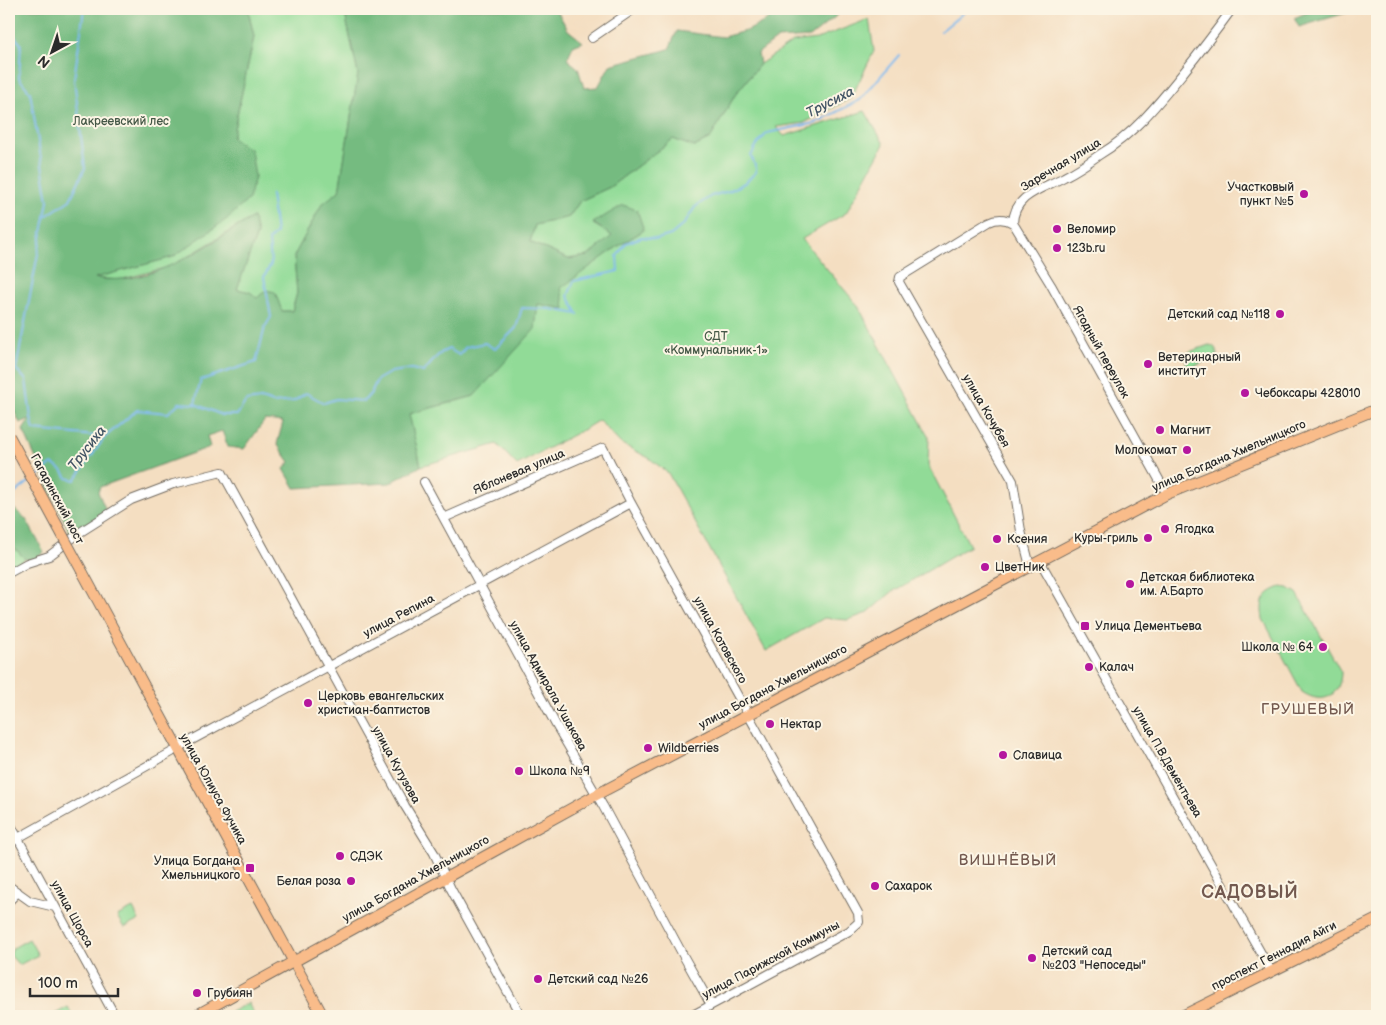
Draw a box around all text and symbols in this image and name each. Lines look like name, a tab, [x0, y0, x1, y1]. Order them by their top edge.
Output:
north arrow	[28, 28, 78, 78]
text: N	[34, 52, 53, 71]
water label: Трусиха	[803, 83, 857, 121]
park label: Лакреевский лес	[72, 114, 169, 129]
street label: Заречная улица	[1018, 135, 1104, 195]
place label: Участковый пункт №5	[1227, 180, 1294, 209]
marker: Участковый пункт №5	[1298, 188, 1310, 200]
place label: Веломир	[1067, 222, 1116, 237]
marker: Веломир	[1051, 223, 1063, 235]
place label: 123b.ru	[1067, 241, 1106, 256]
marker: 123b.ru	[1051, 242, 1063, 254]
street label: Ягодный переулок	[1069, 303, 1133, 401]
place label: Детский сад №118	[1168, 307, 1270, 322]
marker: Детский сад №118	[1274, 308, 1286, 320]
park label: СДТ «Коммунальник-1»	[664, 329, 768, 358]
place label: Ветеринарный институт	[1158, 350, 1241, 379]
marker: Ветеринарный институт	[1142, 358, 1154, 370]
street label: улица Кочубея	[959, 372, 1013, 451]
place label: Чебоксары 428010	[1255, 386, 1360, 401]
marker: Чебоксары 428010	[1239, 387, 1251, 399]
street label: улица Богдана Хмельницкого	[1150, 417, 1308, 495]
water label: Трусиха	[64, 422, 110, 474]
place label: Магнит	[1170, 423, 1211, 438]
marker: Магнит	[1154, 424, 1166, 436]
place label: Молокомат	[1115, 443, 1177, 458]
marker: Молокомат	[1181, 444, 1193, 456]
street label: Яблоневая улица	[471, 446, 567, 498]
street label: Гагаринский мост	[27, 451, 87, 547]
place label: Ягодка	[1175, 522, 1214, 537]
marker: Ягодка	[1159, 523, 1171, 535]
place label: Куры-гриль	[1074, 531, 1138, 546]
place label: Ксения	[1007, 532, 1048, 547]
marker: Куры-гриль	[1142, 532, 1154, 544]
marker: Ксения	[991, 533, 1003, 545]
place label: ЦветНик	[995, 560, 1045, 575]
marker: ЦветНик	[979, 561, 991, 573]
place label: Детская библиотека им. А.Барто	[1140, 570, 1255, 599]
marker: Детская библиотека им. А.Барто	[1124, 578, 1136, 590]
street label: улица Репина	[361, 591, 437, 641]
street label: улица Котовского	[690, 594, 750, 686]
street label: улица Адмирала Ушакова	[506, 618, 590, 754]
place label: Улица Дементьева	[1095, 619, 1202, 634]
marker: Улица Дементьева	[1079, 620, 1091, 632]
place label: Школа № 64	[1241, 640, 1314, 655]
marker: Школа № 64	[1317, 641, 1329, 653]
street label: улица Богдана Хмельницкого	[696, 642, 850, 732]
place label: Калач	[1099, 660, 1134, 675]
marker: Калач	[1083, 661, 1095, 673]
place label: Церковь евангельских христиан-баптистов	[318, 689, 444, 718]
marker: Церковь евангельских христиан-баптистов	[302, 697, 314, 709]
district label: ГРУШЕВЫЙ	[1261, 700, 1355, 719]
street label: улица П.В.Дементьева	[1129, 704, 1205, 820]
place label: Нектар	[780, 717, 821, 732]
marker: Нектар	[764, 718, 776, 730]
street label: улица Кутузова	[369, 724, 423, 806]
street label: улица Юлиуса Фучика	[176, 731, 250, 847]
place label: Wildberries	[658, 741, 719, 756]
marker: Wildberries	[642, 742, 654, 754]
place label: Славица	[1013, 748, 1062, 763]
marker: Славица	[997, 749, 1009, 761]
place label: Школа №9	[529, 764, 590, 779]
marker: Школа №9	[513, 765, 525, 777]
street label: улица Богдана Хмельницкого	[340, 832, 492, 926]
place label: СДЭК	[350, 849, 383, 864]
marker: СДЭК	[334, 850, 346, 862]
district label: ВИШНЁВЫЙ	[959, 851, 1057, 870]
place label: Улица Богдана Хмельницкого	[154, 854, 240, 883]
marker: Улица Богдана Хмельницкого	[244, 862, 256, 874]
place label: Белая роза	[276, 874, 341, 889]
marker: Белая роза	[345, 875, 357, 887]
street label: улица Щорса	[47, 878, 97, 950]
place label: Сахарок	[885, 879, 933, 894]
marker: Сахарок	[869, 880, 881, 892]
district label: САДОВЫЙ	[1201, 880, 1299, 903]
street label: улица Парижской Коммуны	[700, 917, 842, 1003]
street label: проспект Геннадия Айги	[1209, 918, 1339, 994]
place label: Детский сад №203 "Непоседы"	[1042, 944, 1146, 973]
marker: Детский сад №203 "Непоседы"	[1026, 952, 1038, 964]
scale bar	[30, 965, 118, 997]
place label: Детский сад №26	[548, 972, 648, 987]
marker: Детский сад №26	[532, 973, 544, 985]
text: 100 m	[38, 974, 78, 993]
place label: Грубиян	[207, 986, 253, 1001]
marker: Грубиян	[191, 987, 203, 999]

